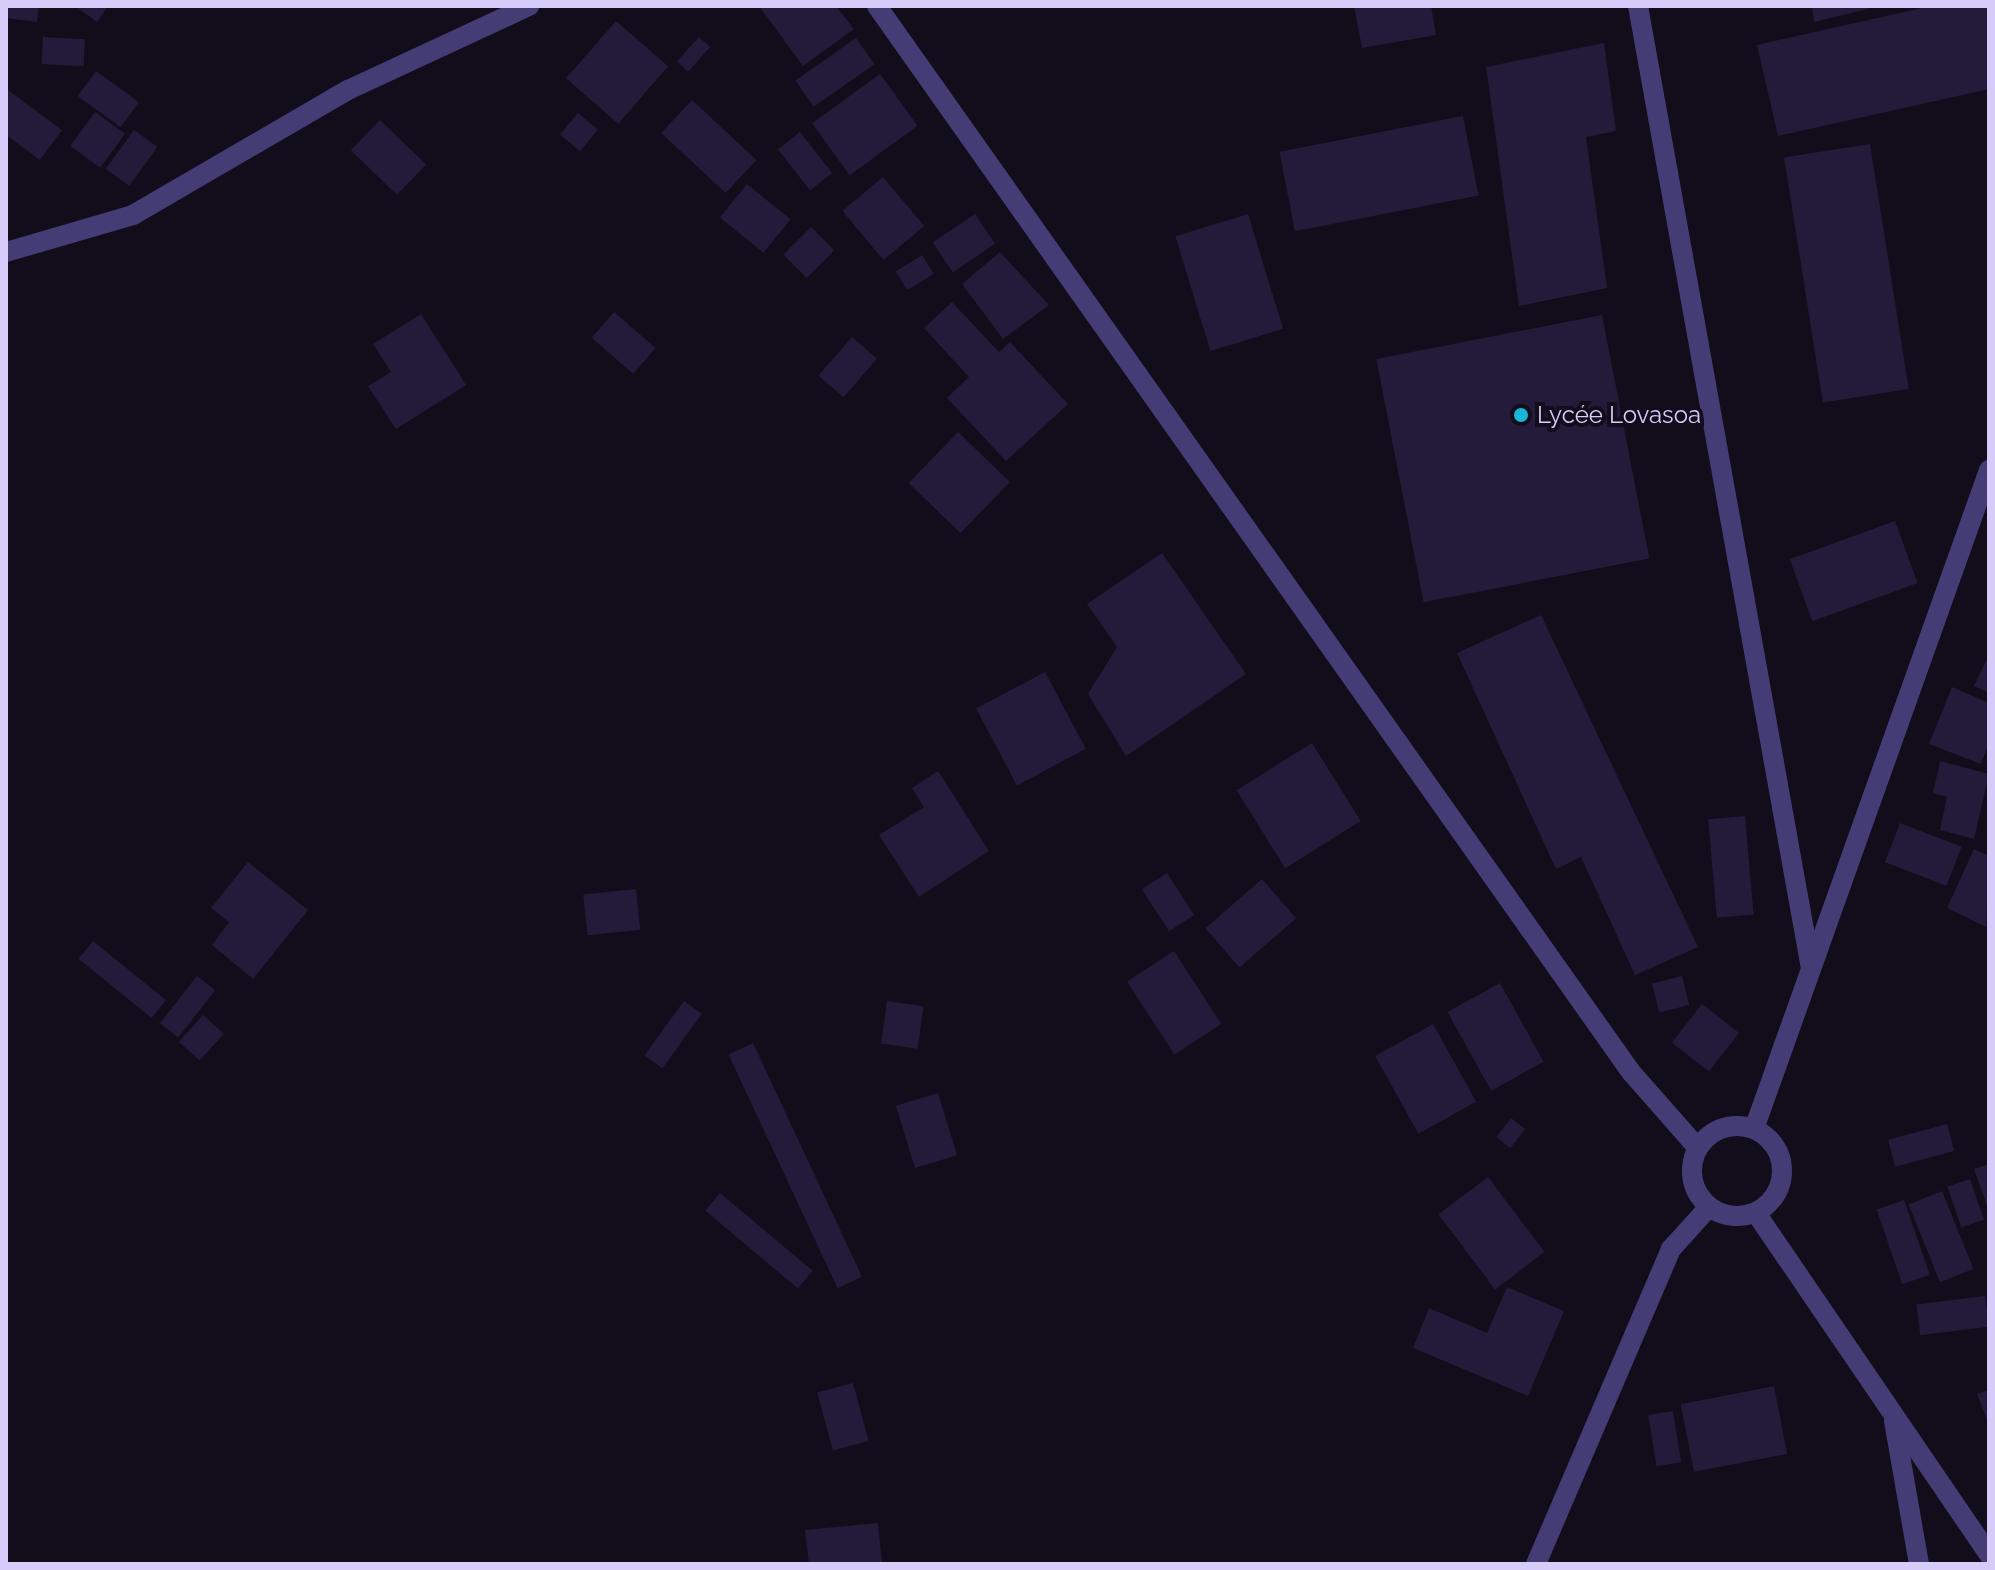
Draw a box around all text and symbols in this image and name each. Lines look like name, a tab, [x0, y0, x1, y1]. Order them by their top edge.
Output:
place label: Lycée Lovasoa	[1537, 401, 1701, 429]
marker: Lycée Lovasoa	[1512, 406, 1530, 424]

